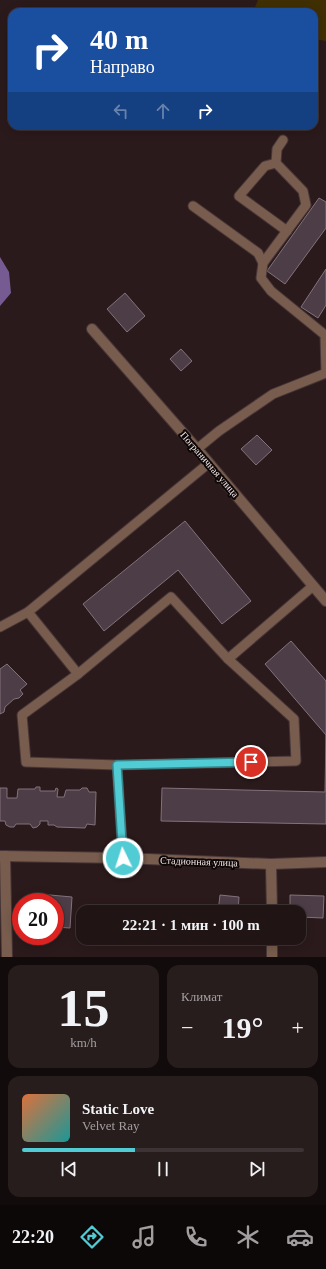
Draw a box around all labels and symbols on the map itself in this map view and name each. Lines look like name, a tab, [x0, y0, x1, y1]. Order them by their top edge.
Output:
street label: Пограничная улица	[178, 429, 241, 500]
pin	[234, 745, 268, 779]
position arrow	[102, 837, 144, 879]
street label: Стадионная улица	[160, 855, 239, 868]
speed limit sign: 20	[12, 893, 64, 945]

